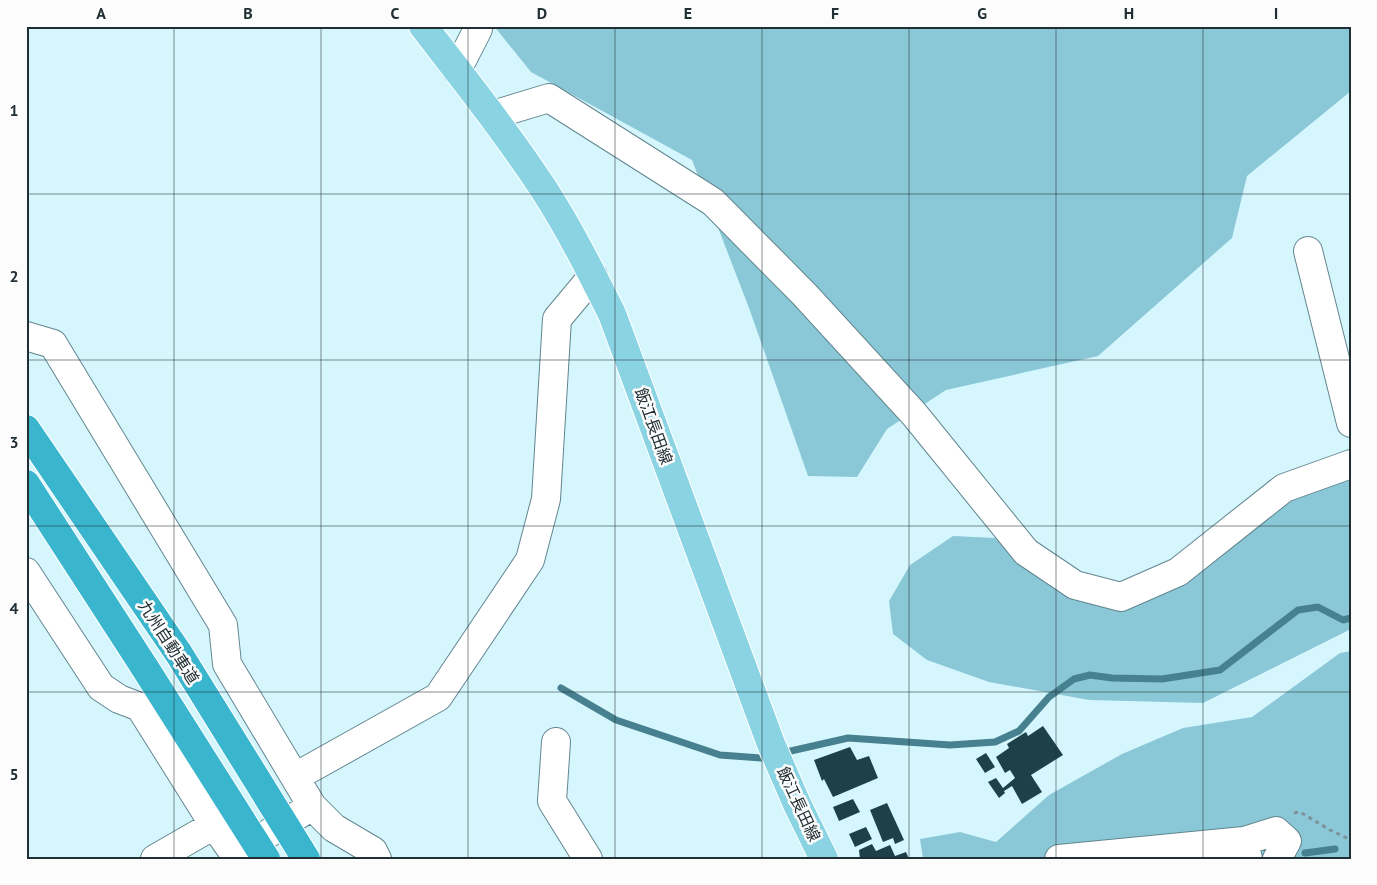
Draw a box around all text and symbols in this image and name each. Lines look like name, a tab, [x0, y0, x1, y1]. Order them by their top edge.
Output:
text: A	[96, 3, 106, 23]
text: B	[243, 3, 253, 23]
text: C	[391, 3, 400, 23]
text: D	[537, 3, 547, 23]
text: E	[684, 3, 692, 23]
text: F	[831, 3, 839, 23]
text: G	[977, 3, 987, 23]
text: H	[1124, 3, 1134, 23]
text: I	[1274, 3, 1278, 23]
text: 1	[9, 100, 19, 120]
text: 2	[9, 266, 19, 286]
street label: 飯江長田線	[631, 385, 677, 467]
text: 3	[9, 432, 19, 452]
street label: 九州自動車道	[134, 596, 204, 688]
text: 4	[9, 598, 19, 618]
text: 5	[9, 764, 19, 784]
street label: 飯江長田線	[773, 764, 825, 844]

